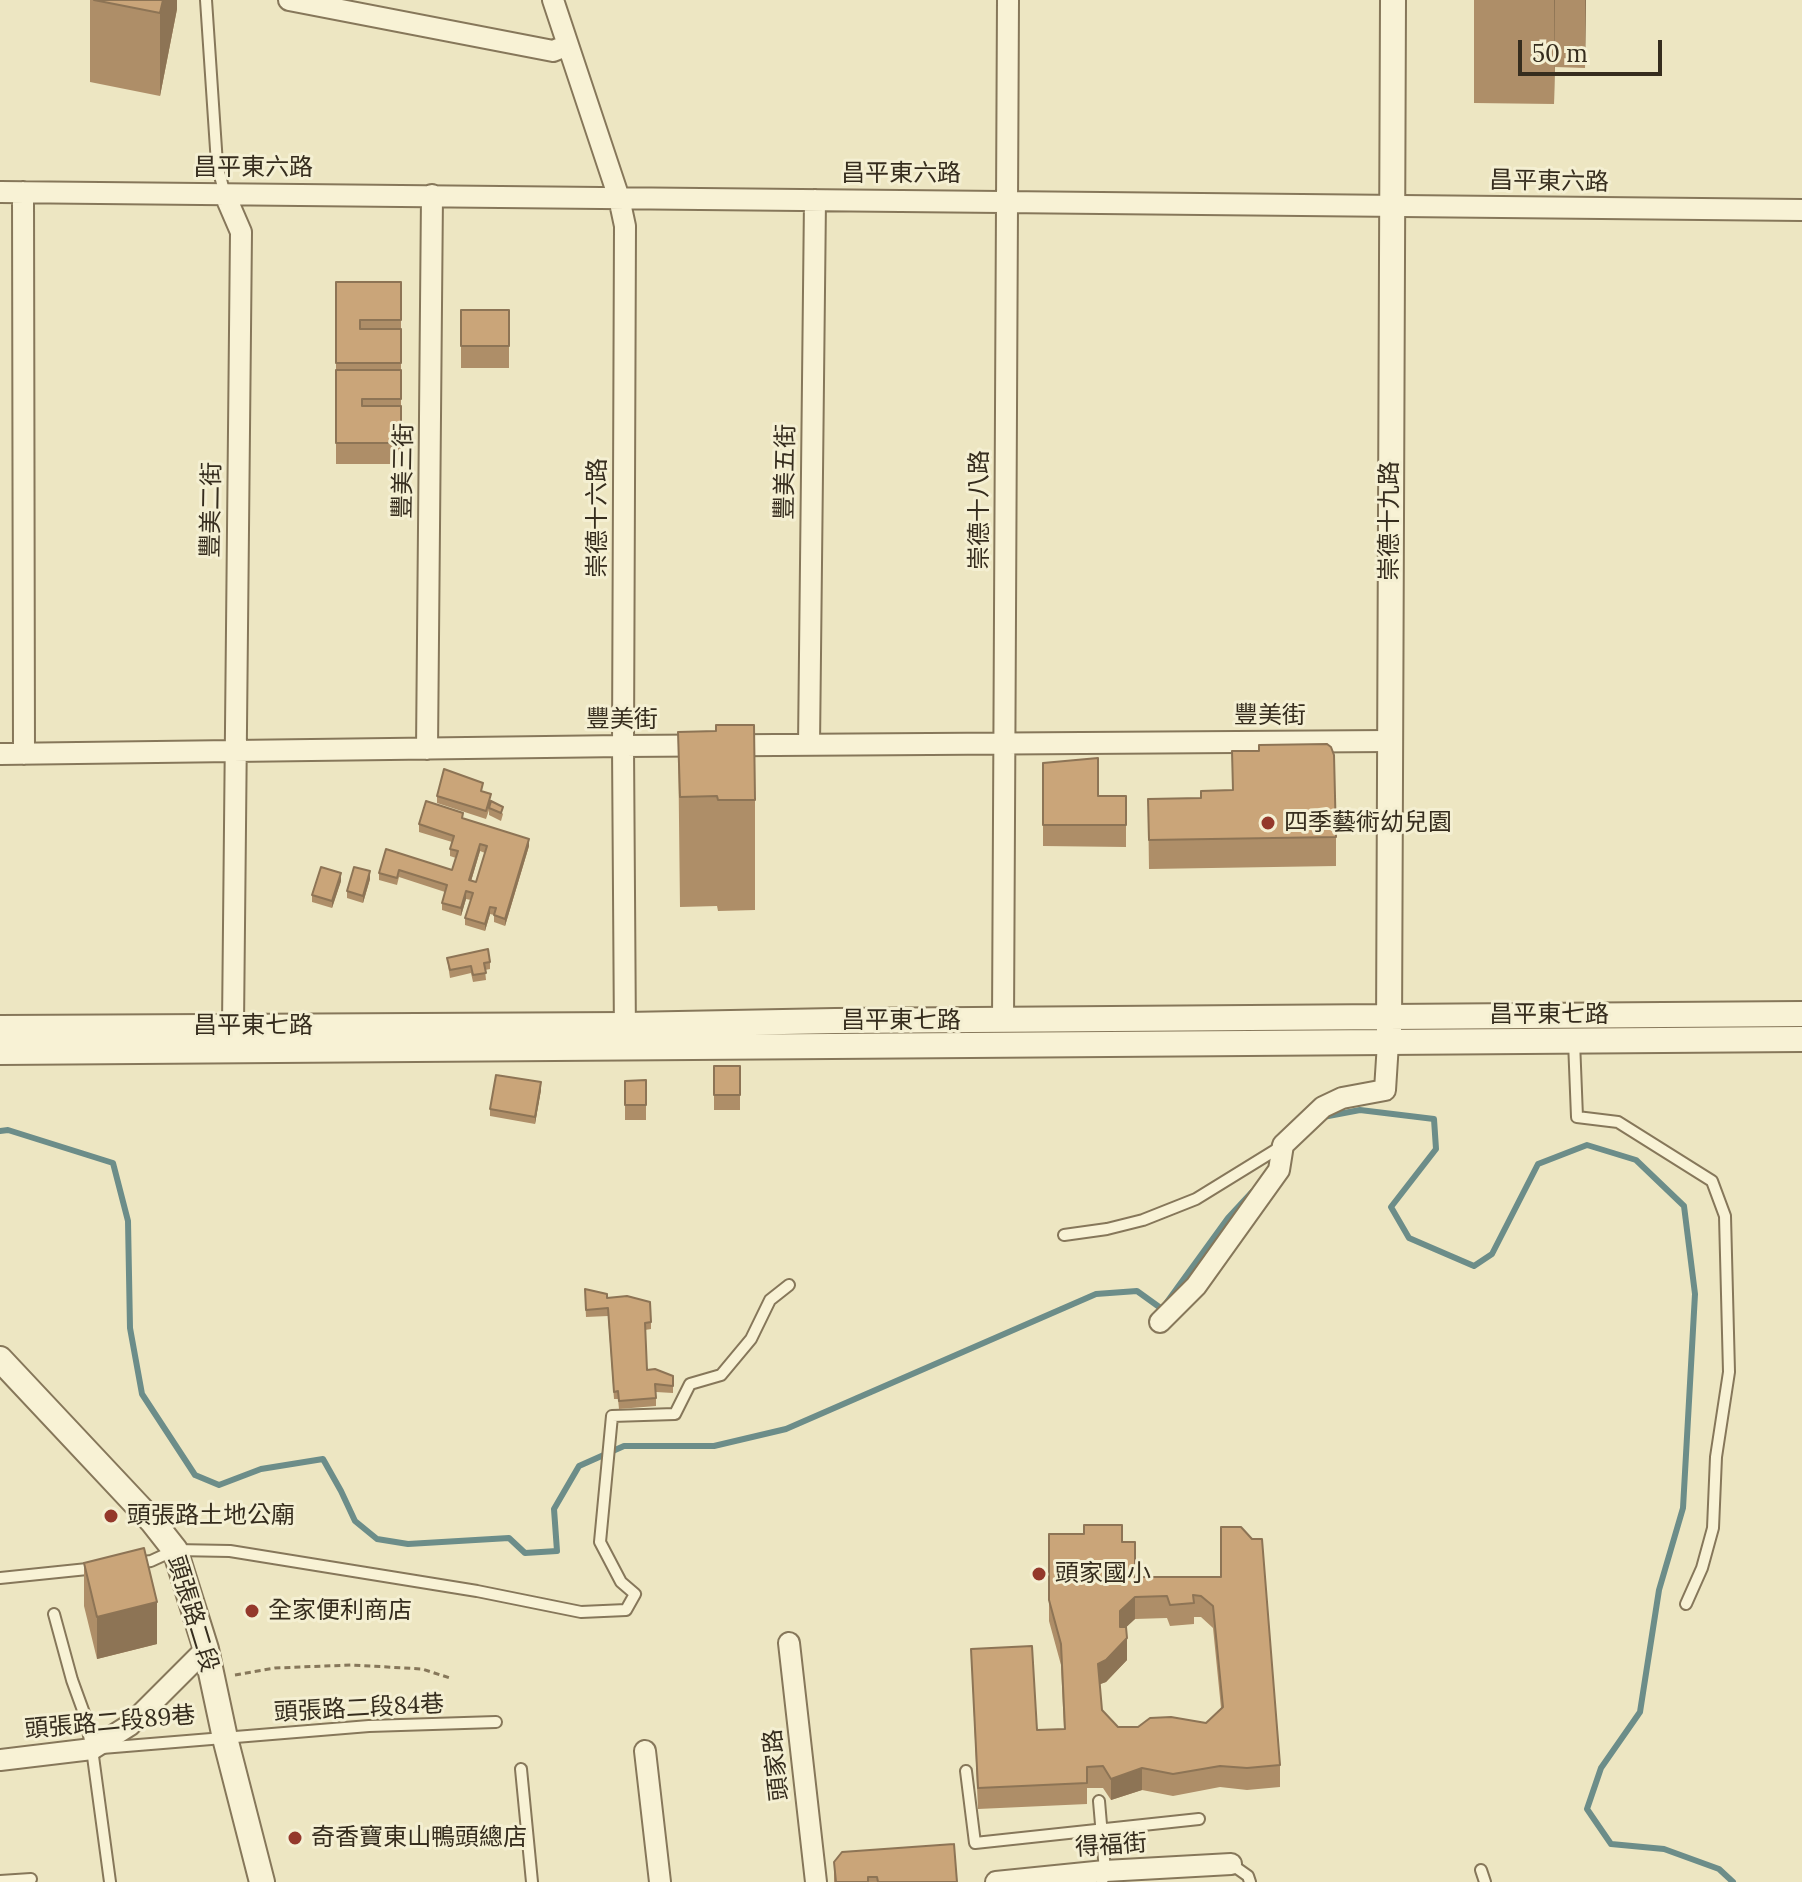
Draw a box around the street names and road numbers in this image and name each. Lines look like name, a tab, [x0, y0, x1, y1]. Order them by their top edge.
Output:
street label: 昌平東六路	[193, 154, 313, 182]
street label: 昌平東六路	[841, 160, 961, 188]
street label: 昌平東六路	[1489, 167, 1609, 197]
street label: 豐美三街	[389, 423, 419, 519]
street label: 豐美五街	[771, 424, 801, 520]
street label: 崇德十八路	[966, 450, 994, 570]
street label: 崇德十六路	[584, 458, 612, 578]
street label: 崇德十九路	[1376, 461, 1404, 581]
street label: 豐美二街	[197, 462, 227, 558]
street label: 豐美街	[1234, 702, 1306, 730]
street label: 豐美街	[586, 706, 658, 734]
street label: 昌平東七路	[1489, 1001, 1609, 1029]
street label: 昌平東七路	[841, 1007, 961, 1035]
street label: 昌平東七路	[193, 1012, 313, 1040]
street label: 頭張路二段	[161, 1552, 223, 1676]
street label: 頭張路二段84巷	[273, 1690, 445, 1728]
street label: 頭張路二段89巷	[23, 1701, 197, 1745]
street label: 頭家路	[759, 1728, 795, 1802]
street label: 得福街	[1074, 1829, 1148, 1863]

